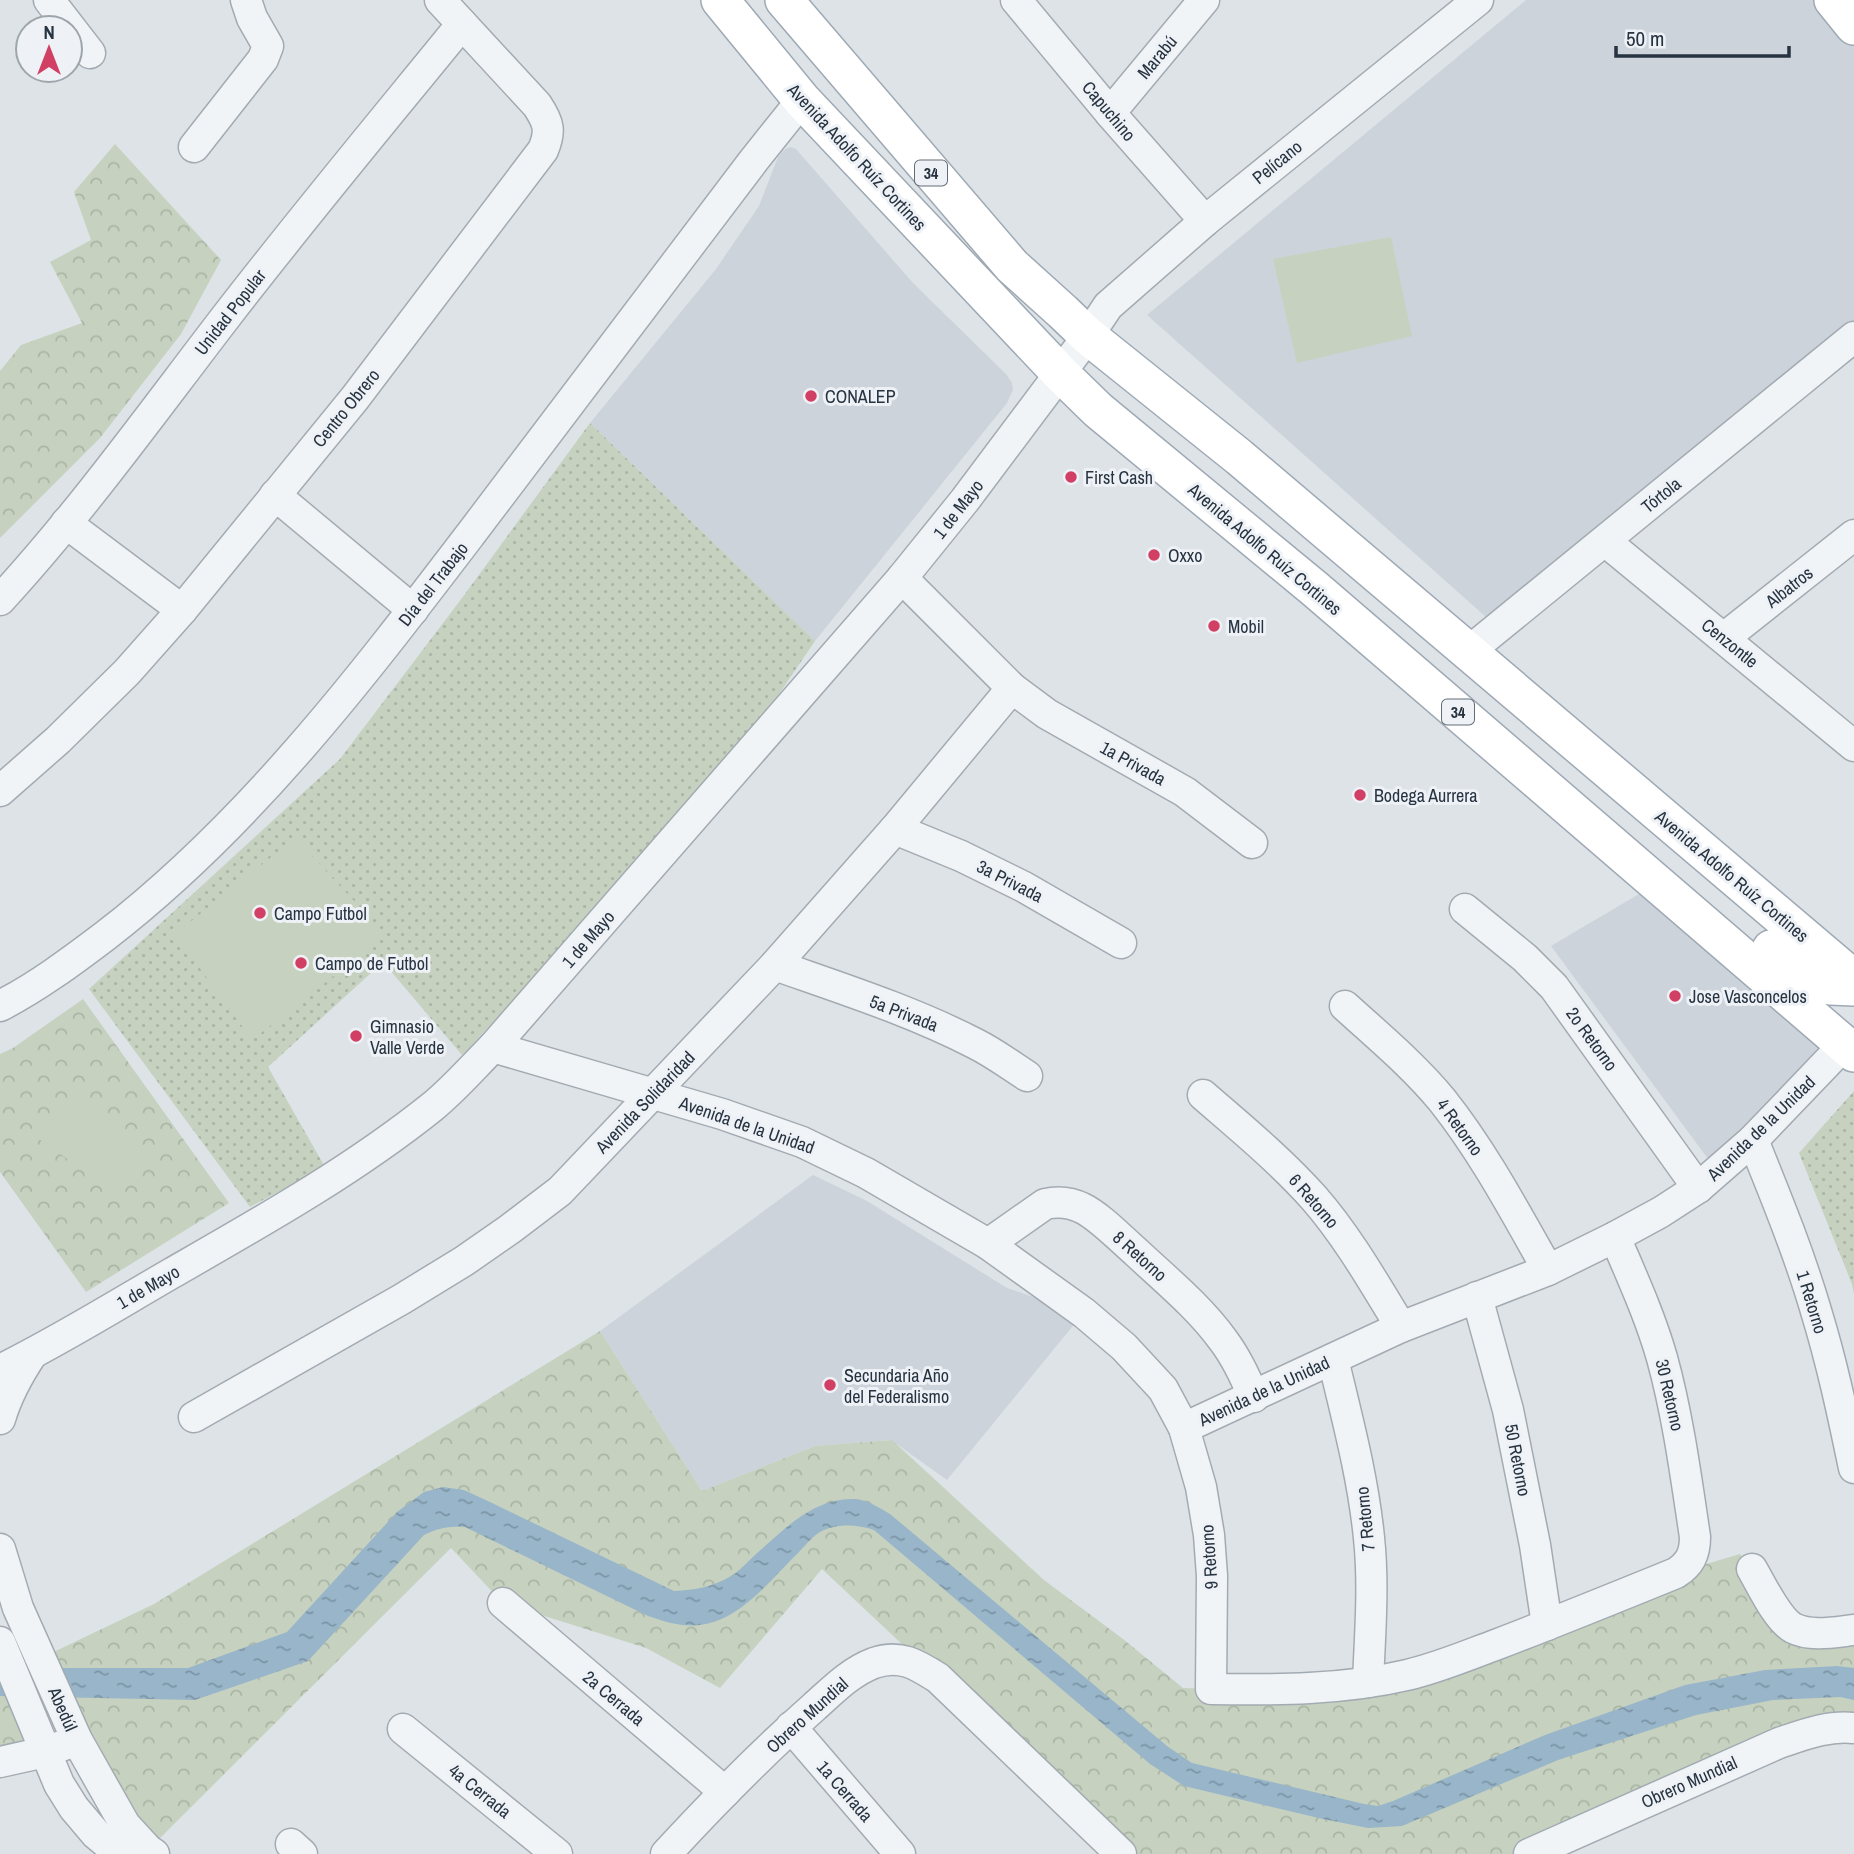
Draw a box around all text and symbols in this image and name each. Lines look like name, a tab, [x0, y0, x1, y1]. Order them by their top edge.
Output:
north arrow	[14, 14, 84, 84]
scale bar	[1616, 14, 1789, 58]
text: N	[43, 19, 55, 45]
text: 50 m	[1626, 24, 1664, 53]
street label: Marabú	[1131, 30, 1183, 84]
street label: Capuchino	[1076, 76, 1142, 146]
street label: Avenida Adolfo Ruíz Cortines	[781, 77, 932, 236]
street label: Pelícano	[1247, 134, 1307, 190]
road number: 34	[915, 160, 947, 186]
street label: Unidad Popular	[189, 264, 271, 360]
street label: Centro Obrero	[307, 363, 385, 453]
place label: CONALEP	[825, 384, 896, 409]
marker: CONALEP	[803, 388, 819, 404]
place label: First Cash	[1085, 465, 1153, 490]
marker: First Cash	[1063, 469, 1079, 485]
street label: Tórtola	[1636, 471, 1686, 519]
street label: 1 de Mayo	[927, 474, 989, 544]
street label: Avenida Adolfo Ruíz Cortines	[1182, 477, 1347, 621]
street label: Día del Trabajo	[392, 537, 474, 631]
place label: Oxxo	[1168, 543, 1202, 568]
marker: Oxxo	[1146, 547, 1162, 563]
street label: Albatros	[1759, 560, 1818, 614]
street label: Cenzontle	[1696, 612, 1764, 674]
place label: Mobil	[1228, 614, 1264, 639]
marker: Mobil	[1206, 618, 1222, 634]
road number: 34	[1442, 699, 1474, 724]
street label: 1a Privada	[1096, 735, 1170, 791]
place label: Bodega Aurrera	[1374, 783, 1477, 808]
marker: Bodega Aurrera	[1352, 787, 1368, 803]
street label: Avenida Adolfo Ruíz Cortines	[1649, 804, 1814, 948]
street label: 3a Privada	[973, 854, 1047, 908]
place label: Campo Futbol	[274, 901, 367, 926]
marker: Campo Futbol	[252, 905, 268, 921]
street label: 1 de Mayo	[556, 905, 620, 973]
place label: Campo de Futbol	[315, 951, 428, 976]
marker: Campo de Futbol	[293, 955, 309, 971]
place label: Jose Vasconcelos	[1689, 984, 1807, 1009]
marker: Jose Vasconcelos	[1667, 988, 1683, 1004]
street label: 5a Privada	[866, 989, 942, 1037]
street label: 2o Retorno	[1560, 1002, 1624, 1076]
place label: Gimnasio Valle Verde	[370, 1014, 444, 1060]
marker: Gimnasio Valle Verde	[348, 1028, 364, 1044]
street label: Avenida Solidaridad	[589, 1045, 700, 1159]
street label: Avenida de la Unidad	[1701, 1070, 1821, 1187]
street label: Avenida de la Unidad	[675, 1090, 818, 1160]
street label: 4 Retorno	[1431, 1093, 1489, 1161]
street label: 6 Retorno	[1283, 1168, 1345, 1234]
street label: 8 Retorno	[1108, 1225, 1172, 1287]
street label: 1 de Mayo	[112, 1259, 184, 1315]
street label: 1 Retorno	[1791, 1267, 1833, 1337]
street label: Avenida de la Unidad	[1194, 1350, 1334, 1433]
street label: 30 Retorno	[1650, 1357, 1690, 1433]
place label: Secundaria Año del Federalismo	[844, 1363, 949, 1409]
marker: Secundaria Año del Federalismo	[822, 1377, 838, 1393]
street label: 50 Retorno	[1499, 1422, 1537, 1498]
street label: 7 Retorno	[1349, 1485, 1381, 1553]
street label: 9 Retorno	[1194, 1524, 1224, 1590]
street label: 2a Cerrada	[578, 1665, 650, 1731]
street label: Obrero Mundial	[761, 1671, 853, 1759]
street label: Abedúl	[42, 1682, 84, 1735]
street label: Obrero Mundial	[1637, 1750, 1741, 1814]
street label: 1a Cerrada	[811, 1755, 879, 1827]
street label: 4a Cerrada	[443, 1758, 517, 1824]

